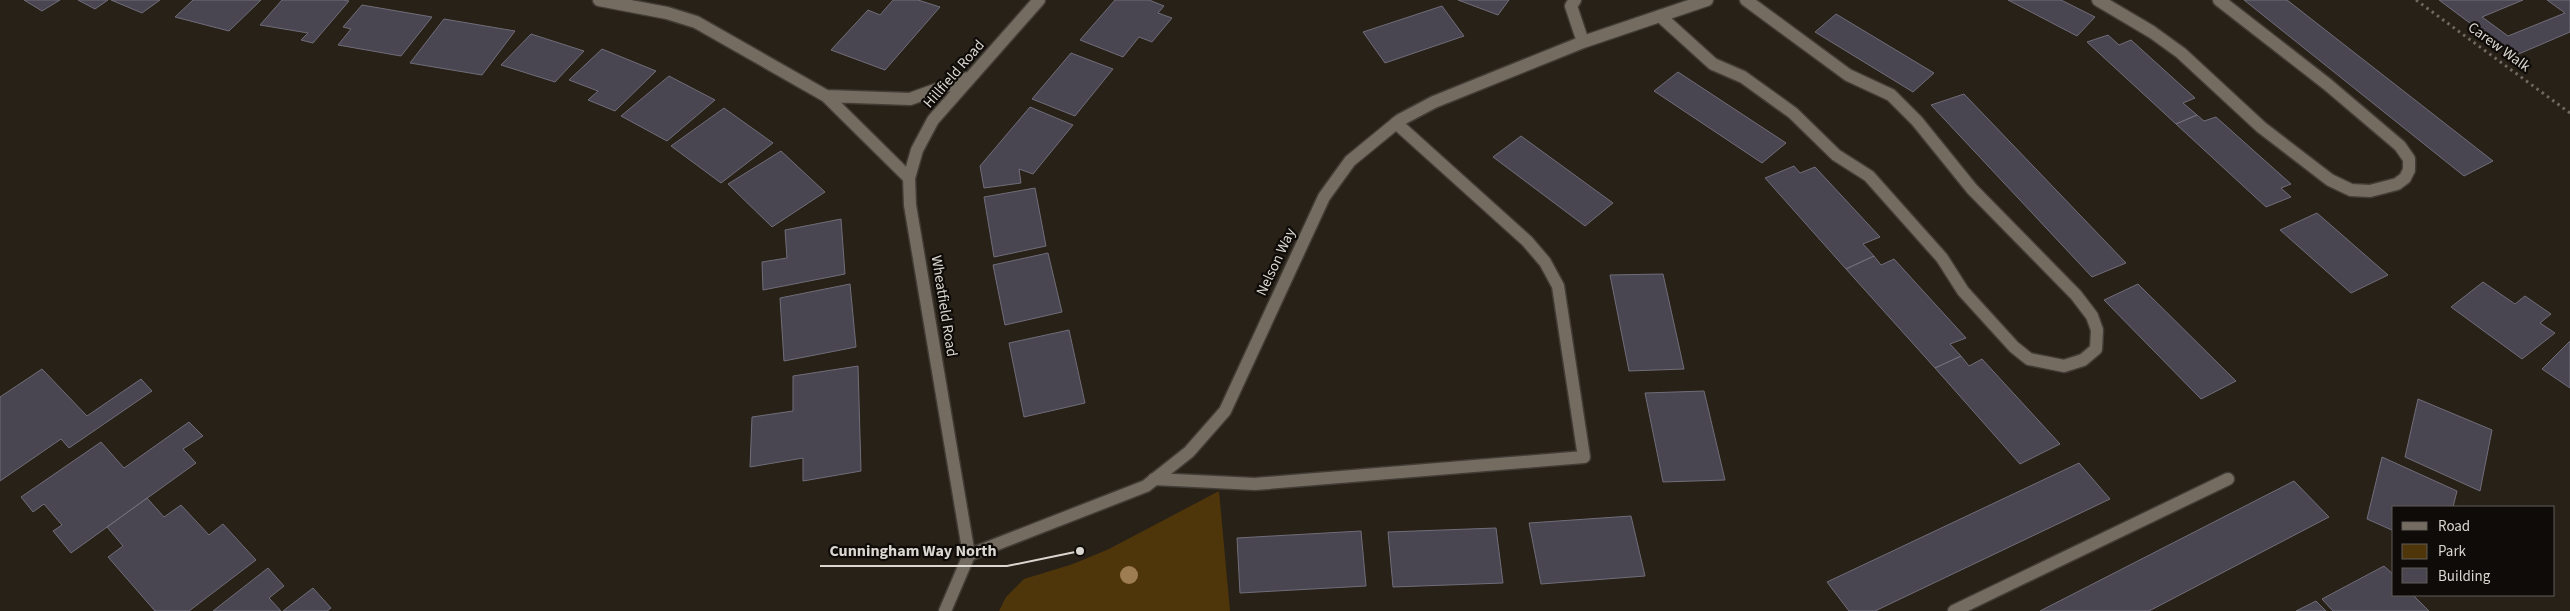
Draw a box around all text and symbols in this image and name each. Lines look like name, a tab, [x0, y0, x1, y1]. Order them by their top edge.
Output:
street label: Carew Walk	[2463, 17, 2535, 77]
street label: Hillfield Road	[919, 35, 989, 113]
street label: Nelson Way	[1251, 225, 1301, 299]
street label: Wheatfield Road	[926, 254, 962, 358]
legend	[2392, 506, 2555, 596]
text: Road	[2438, 516, 2470, 537]
callout: Cunningham Way North	[820, 535, 1007, 566]
text: Cunningham Way North	[829, 540, 997, 562]
text: Park	[2438, 541, 2467, 562]
text: Building	[2438, 566, 2491, 587]

